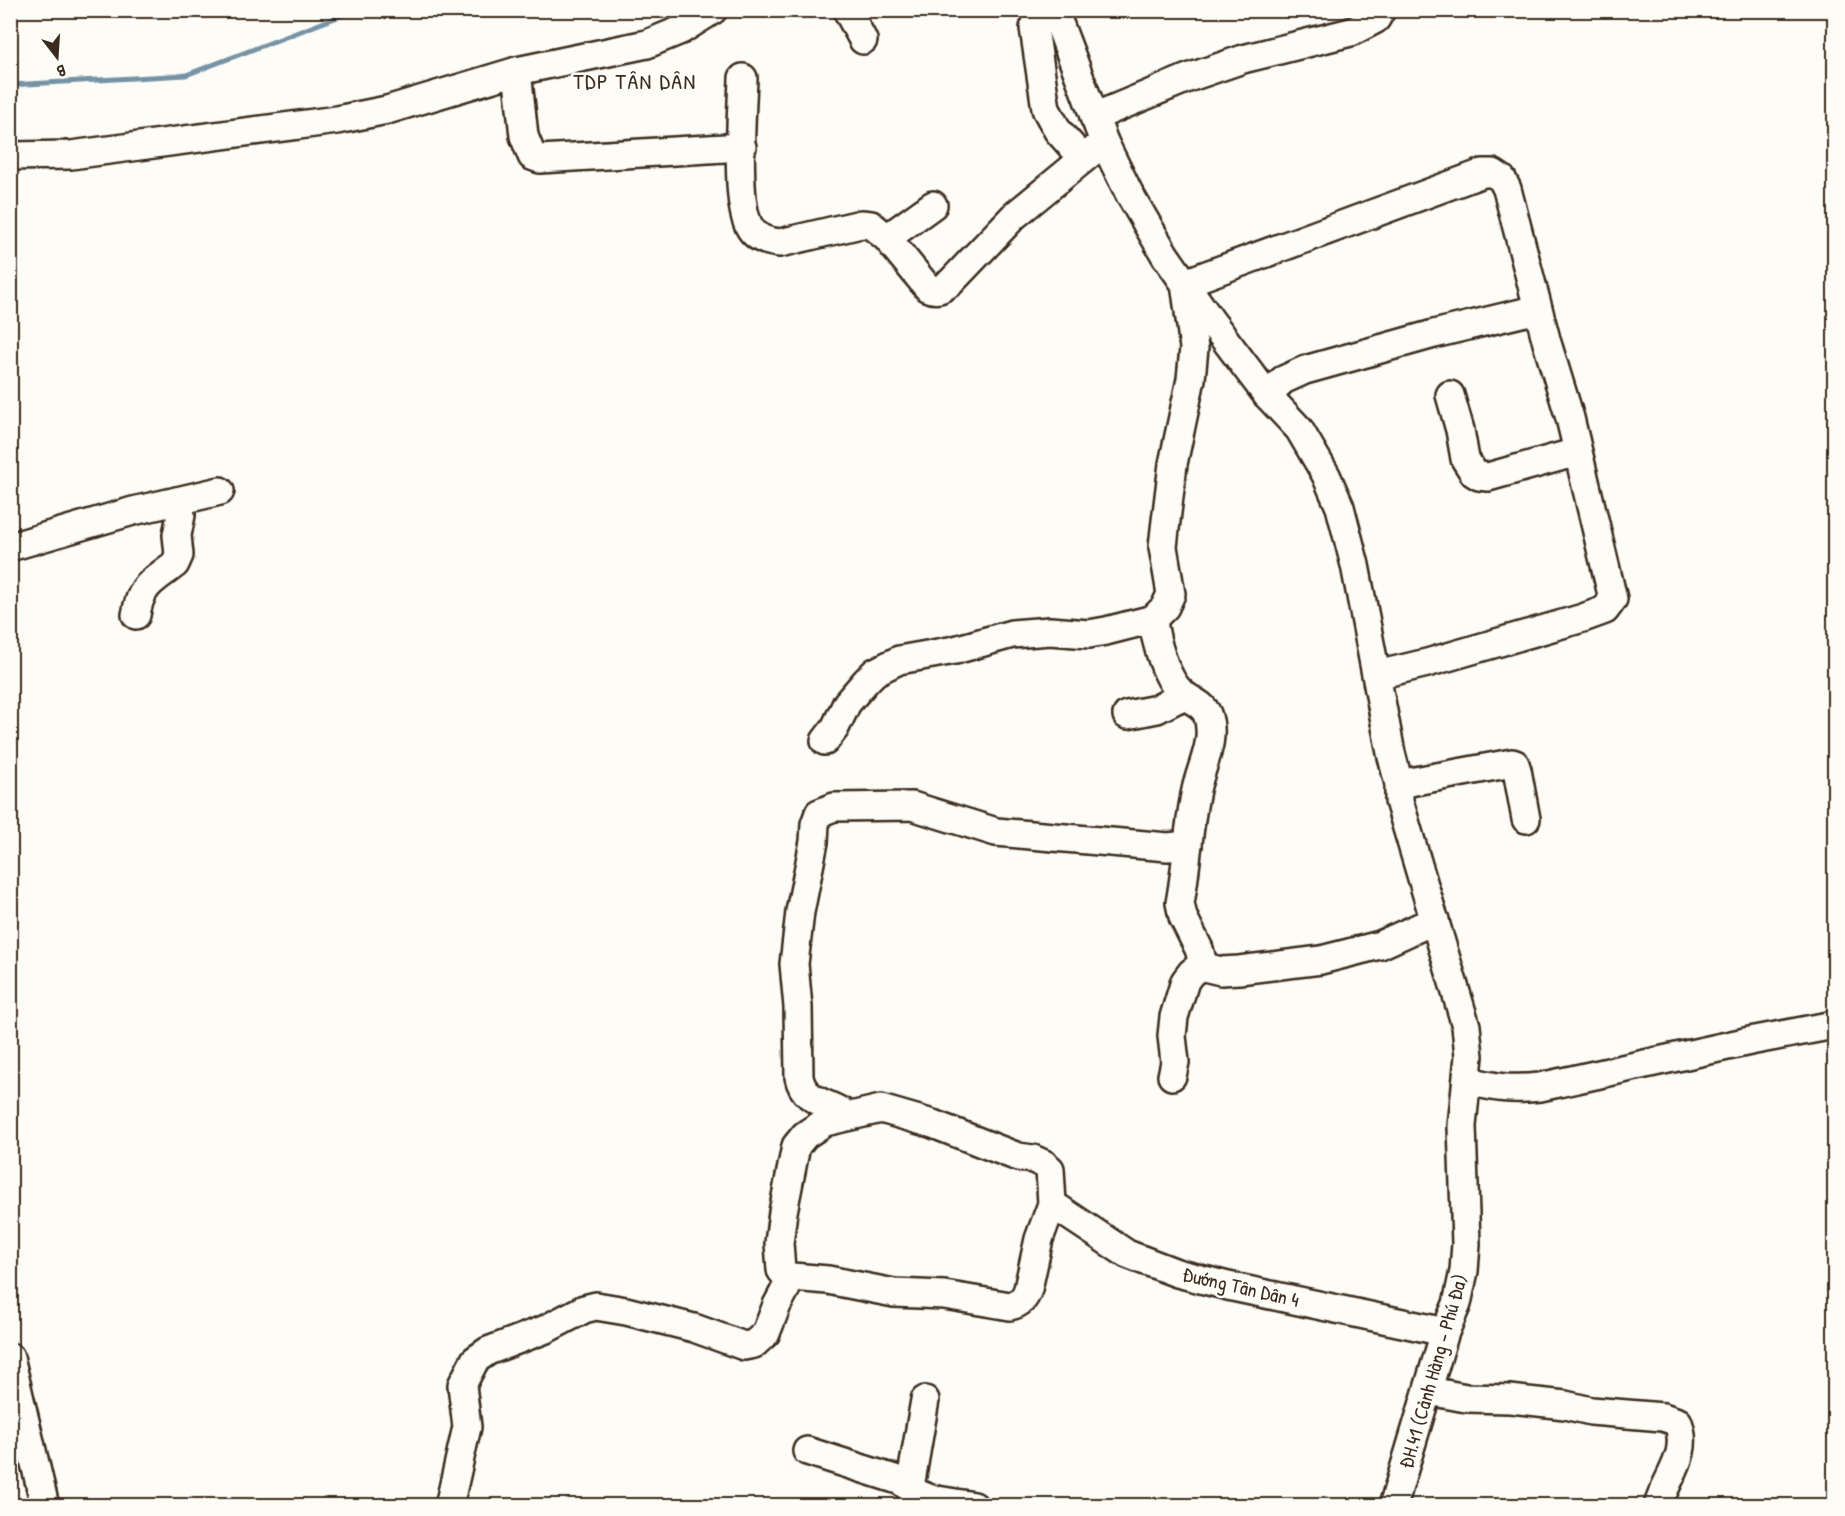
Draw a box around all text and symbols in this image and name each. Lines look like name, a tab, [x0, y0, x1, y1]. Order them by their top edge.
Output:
north arrow	[27, 27, 87, 87]
text: B	[54, 60, 68, 83]
district label: TDP TÂN DÂN	[573, 66, 697, 96]
street label: Đướng Tân Dân 4	[1180, 1260, 1302, 1313]
street label: ĐH.41 (Cảnh Hàng - Phú Đa)	[1392, 1271, 1473, 1471]

